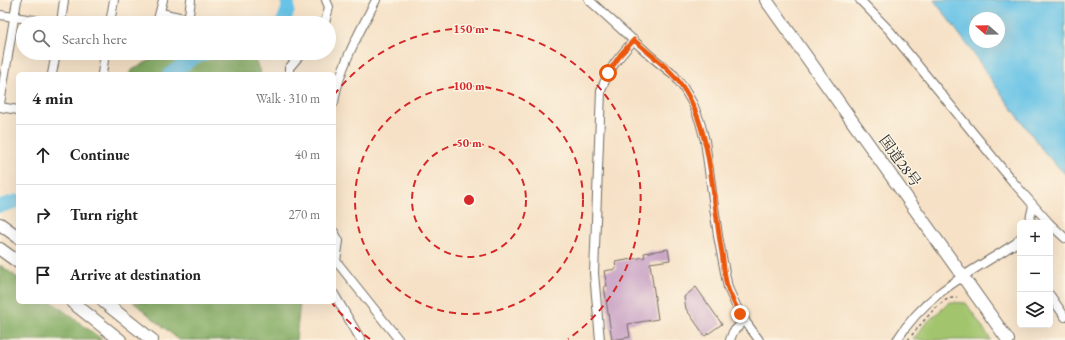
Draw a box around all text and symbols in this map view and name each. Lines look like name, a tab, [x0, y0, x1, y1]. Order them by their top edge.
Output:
north arrow	[969, 12, 1005, 48]
search box	[16, 16, 336, 60]
text: 150 m	[453, 21, 485, 37]
icon: search	[30, 27, 52, 49]
text: Search here	[62, 29, 127, 48]
route start	[599, 64, 617, 82]
text: 100 m	[453, 78, 485, 94]
text: 4 min	[32, 87, 73, 109]
text: Walk · 310 m	[256, 90, 320, 107]
street label: 国道28号	[875, 131, 926, 190]
text: 50 m	[456, 135, 482, 151]
icon: ahead	[32, 144, 54, 166]
text: Continue	[70, 145, 130, 164]
text: 40 m	[295, 146, 320, 163]
centre of rings	[462, 193, 476, 207]
icon: right	[32, 204, 54, 226]
text: Turn right	[70, 205, 138, 224]
text: 270 m	[289, 206, 320, 223]
map controls	[1017, 220, 1053, 328]
button: +	[1017, 220, 1053, 256]
button: −	[1017, 256, 1053, 292]
icon: arrive	[32, 264, 54, 286]
text: Arrive at destination	[70, 265, 201, 284]
button: layers	[1017, 292, 1053, 328]
route end	[731, 305, 749, 323]

